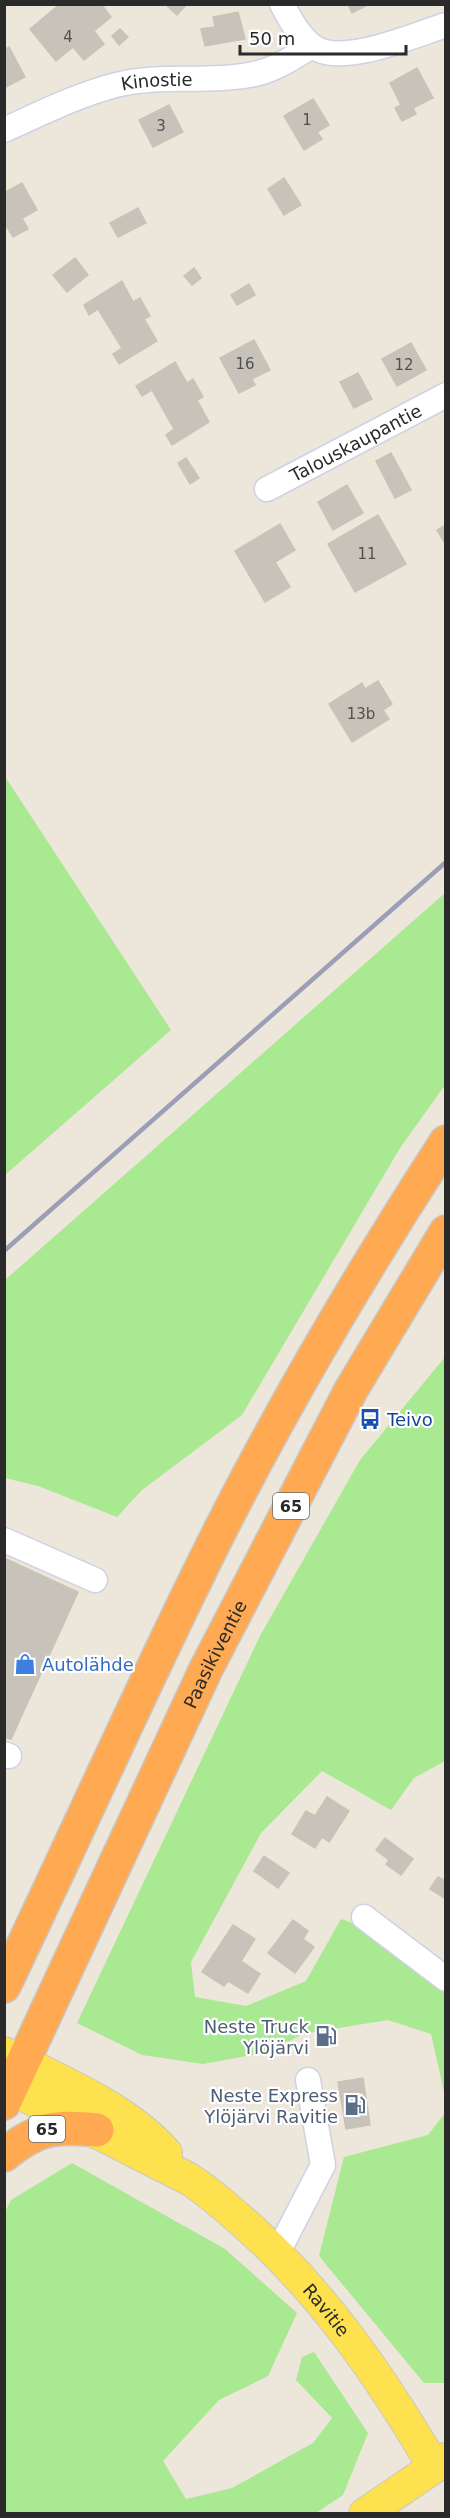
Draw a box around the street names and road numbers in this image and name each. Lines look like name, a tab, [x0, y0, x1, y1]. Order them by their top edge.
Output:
street label: Kinostie	[119, 68, 193, 94]
street label: Talouskaupantie	[285, 399, 425, 486]
road number: 65	[273, 1493, 309, 1519]
street label: Paasikiventie	[179, 1596, 251, 1711]
road number: 65	[29, 2116, 65, 2142]
street label: Ravitie	[299, 2279, 354, 2340]

